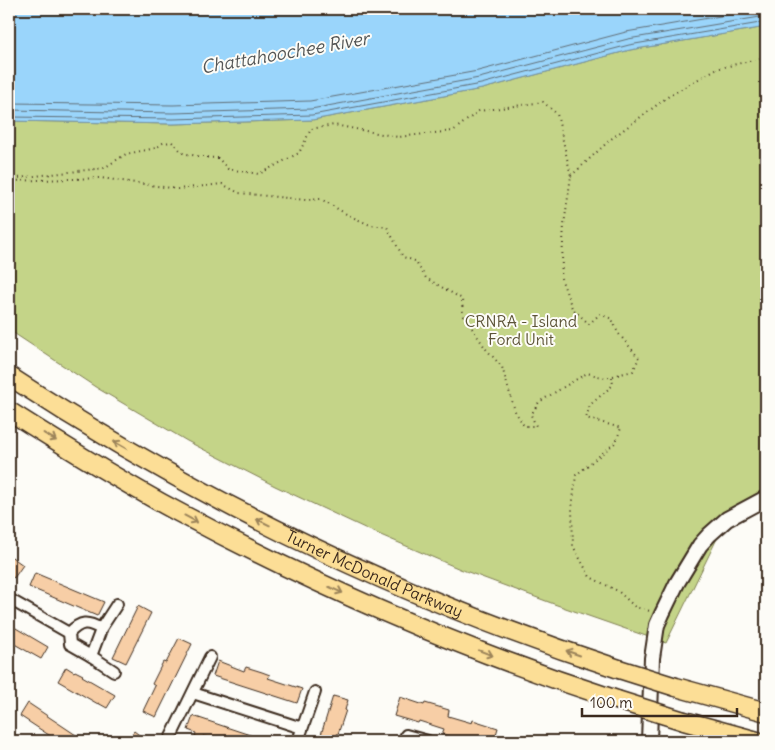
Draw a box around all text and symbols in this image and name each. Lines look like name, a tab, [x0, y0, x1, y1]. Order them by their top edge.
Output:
water label: Chattahoochee River	[199, 26, 373, 79]
park label: CRNRA - Island Ford Unit	[465, 311, 577, 349]
one-way arrow	[43, 433, 57, 443]
one-way arrow	[113, 439, 127, 449]
one-way arrow	[183, 514, 198, 524]
one-way arrow	[255, 517, 270, 527]
street label: Turner McDonald Parkway	[283, 525, 466, 621]
one-way arrow	[328, 586, 343, 596]
one-way arrow	[565, 648, 581, 658]
one-way arrow	[478, 649, 493, 658]
scale bar	[582, 685, 738, 717]
text: 100 m	[590, 693, 632, 712]

